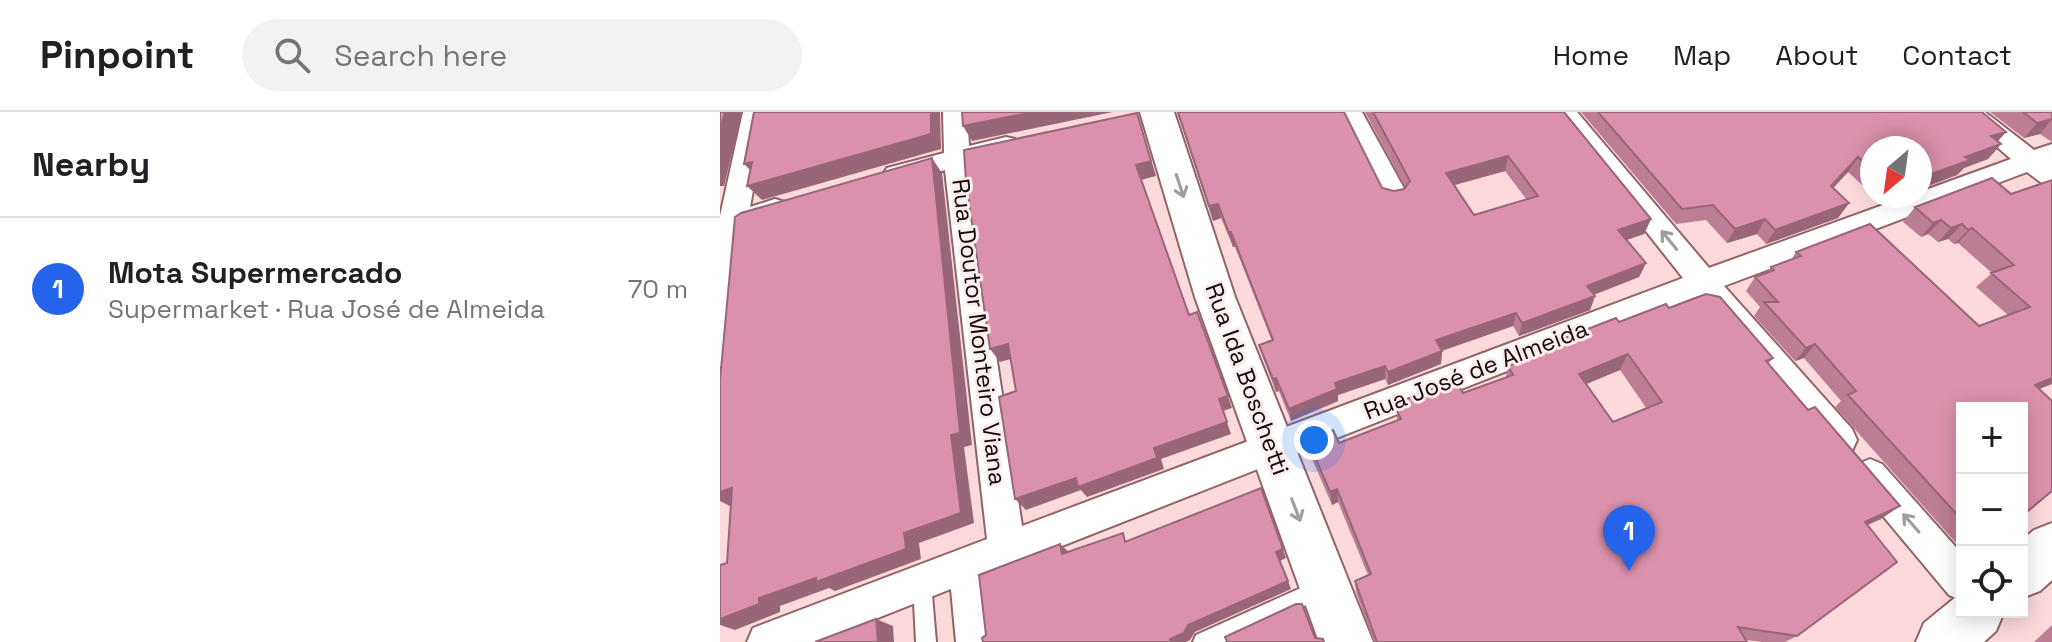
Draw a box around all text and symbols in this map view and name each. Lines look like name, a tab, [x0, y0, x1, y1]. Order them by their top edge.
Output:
search box	[242, 19, 802, 91]
text: Pinpoint	[40, 31, 194, 79]
icon: search	[270, 33, 314, 77]
text: Search here	[334, 36, 507, 75]
text: Home	[1553, 37, 1629, 73]
text: Map	[1673, 37, 1731, 73]
text: About	[1775, 37, 1858, 73]
text: Contact	[1902, 37, 2012, 73]
north arrow	[1860, 136, 1932, 208]
text: Nearby	[32, 143, 150, 186]
one-way arrow	[1174, 174, 1189, 199]
street label: Rua Doutor Monteiro Viana	[945, 177, 1014, 487]
one-way arrow	[1660, 230, 1678, 251]
text: Mota Supermercado	[108, 253, 402, 292]
text: 1	[52, 272, 64, 306]
text: 70 m	[628, 272, 688, 306]
street label: Rua Ida Boschetti	[1198, 278, 1297, 479]
text: Supermarket · Rua José de Almeida	[108, 292, 545, 326]
street label: Rua José de Almeida	[1359, 312, 1593, 427]
map controls	[1956, 402, 2028, 618]
button: +	[1956, 402, 2028, 474]
your location	[1294, 420, 1334, 460]
button: −	[1956, 474, 2028, 546]
one-way arrow	[1290, 497, 1304, 522]
pin: 1	[1603, 505, 1655, 571]
one-way arrow	[1902, 513, 1920, 533]
button: locate	[1956, 546, 2028, 618]

